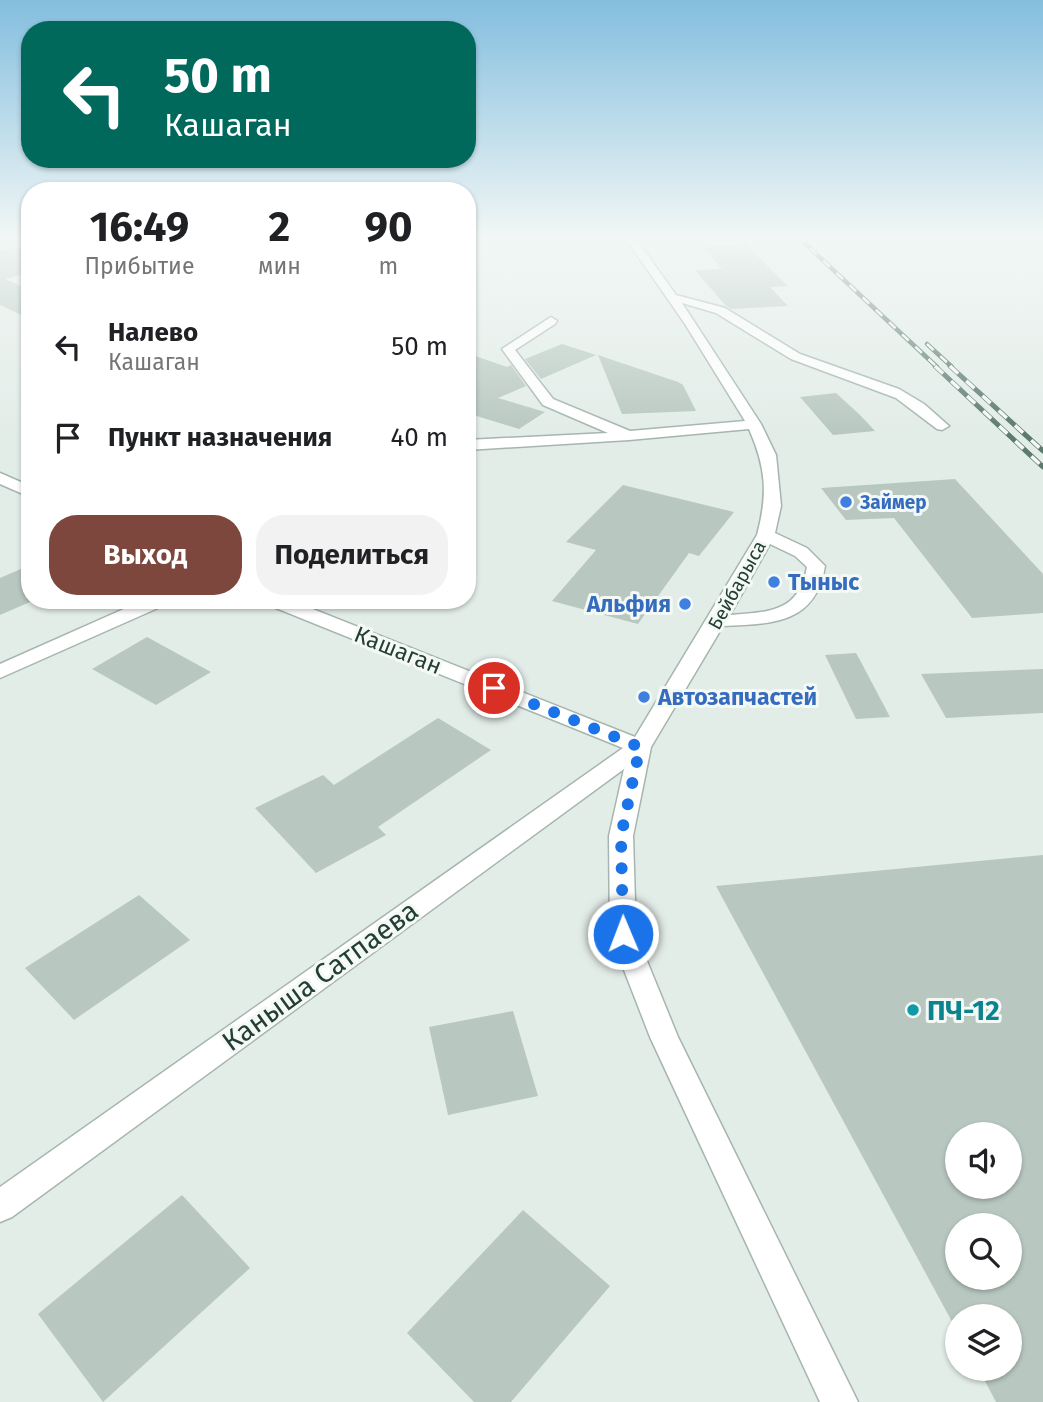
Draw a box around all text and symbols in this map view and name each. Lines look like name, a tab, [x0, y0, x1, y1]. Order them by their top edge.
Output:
text: 50 m	[164, 46, 272, 105]
icon: left	[49, 49, 140, 140]
text: Кашаган	[164, 106, 292, 144]
text: 16:49	[90, 202, 189, 252]
text: 2	[269, 202, 290, 252]
text: 90	[364, 202, 412, 252]
text: Прибытие	[85, 252, 194, 280]
text: мин	[258, 252, 301, 280]
text: m	[379, 252, 398, 280]
text: Налево	[108, 317, 198, 348]
icon: left	[49, 328, 87, 366]
text: 50 m	[391, 331, 448, 362]
text: Кашаган	[108, 348, 200, 376]
icon: arrive	[49, 419, 87, 457]
text: Пункт назначения	[108, 422, 332, 453]
text: 40 m	[390, 422, 448, 453]
place label: Займер	[859, 491, 927, 514]
marker: Займер	[838, 494, 854, 510]
button: Выход	[49, 515, 242, 595]
button: Поделиться	[256, 515, 448, 595]
street label: Бейбарыса	[703, 536, 771, 634]
place label: Тыныс	[788, 568, 859, 596]
marker: Тыныс	[766, 574, 782, 590]
place label: Альфия	[586, 590, 671, 618]
marker: Альфия	[677, 596, 693, 612]
street label: Кашаган	[350, 620, 446, 680]
pin	[464, 658, 524, 718]
icon: arrive	[475, 669, 513, 707]
place label: Автозапчастей	[657, 683, 817, 711]
marker: Автозапчастей	[636, 689, 652, 705]
street label: Каныша Сатпаева	[216, 894, 424, 1058]
position arrow	[586, 897, 660, 971]
place label: ПЧ-12	[927, 994, 1000, 1027]
marker: ПЧ-12	[905, 1002, 921, 1018]
map controls	[945, 1122, 1022, 1381]
button: sound	[945, 1122, 1022, 1199]
button: search	[945, 1213, 1022, 1290]
button: layers	[945, 1304, 1022, 1381]

